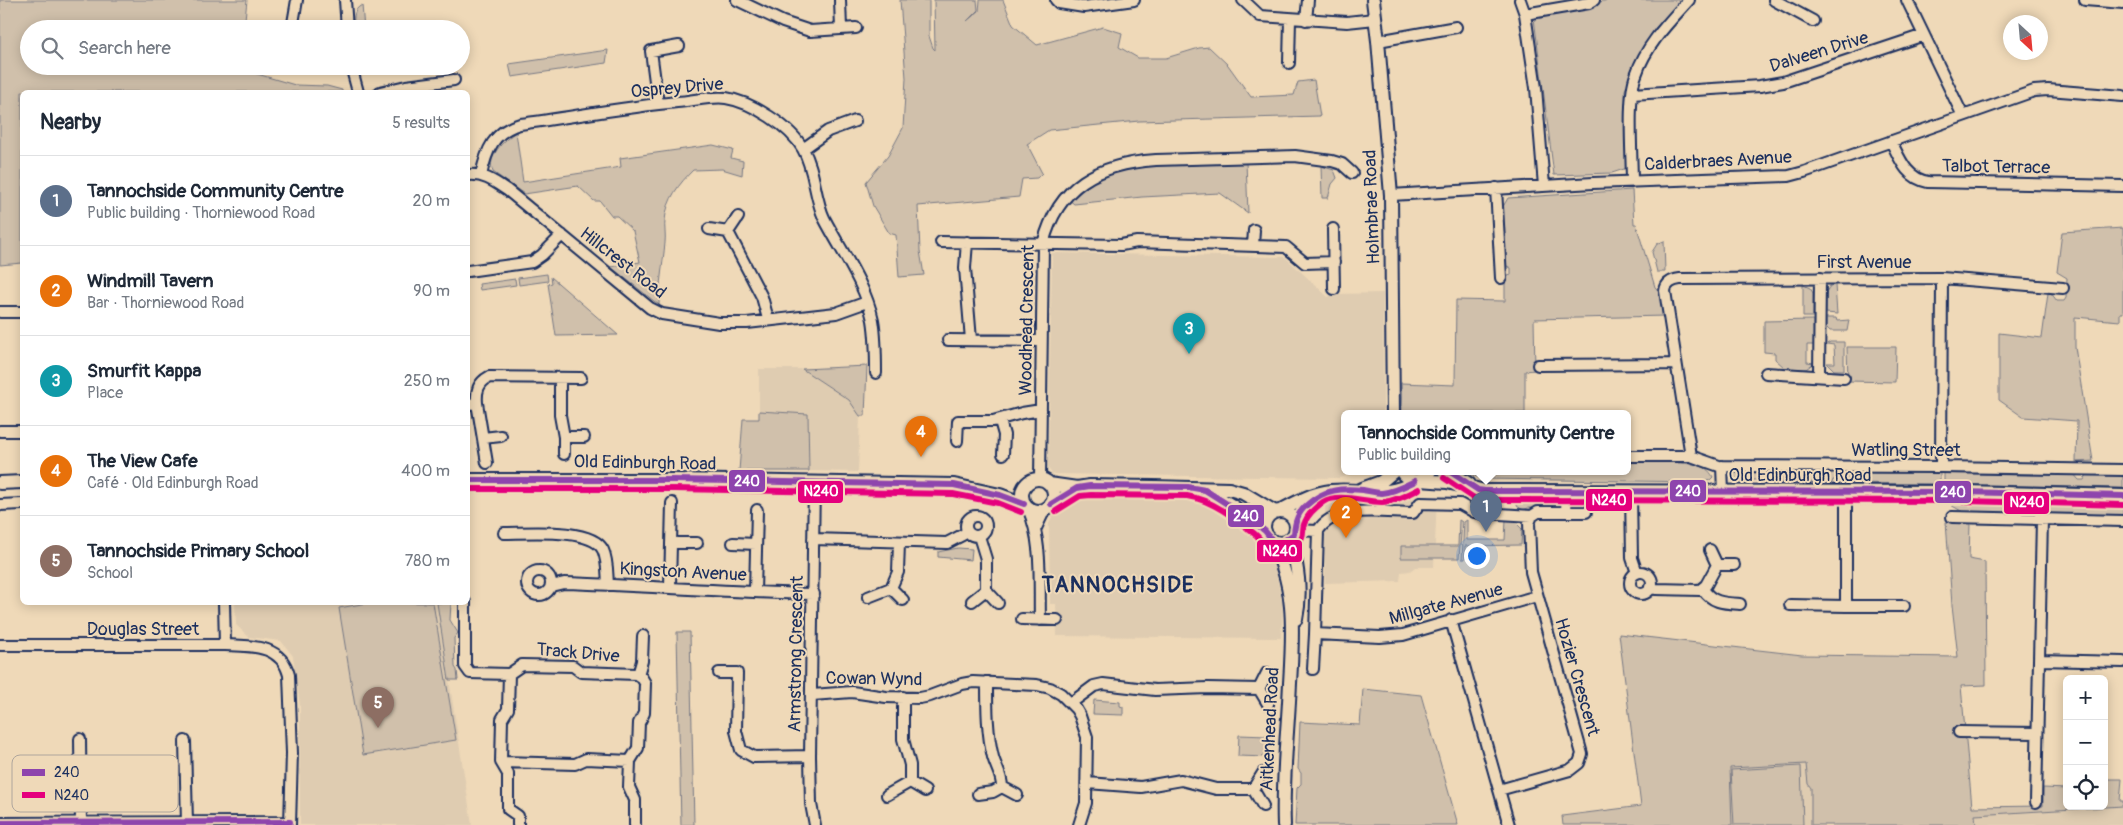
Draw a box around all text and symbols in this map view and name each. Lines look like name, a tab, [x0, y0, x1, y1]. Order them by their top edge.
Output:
north arrow	[2003, 15, 2048, 60]
search box	[20, 20, 470, 75]
street label: Dalveen Drive	[1767, 26, 1871, 78]
icon: search	[38, 34, 66, 62]
text: Search here	[78, 36, 171, 60]
street label: Osprey Drive	[630, 72, 724, 104]
text: Nearby	[40, 109, 101, 136]
text: 5 results	[392, 113, 450, 133]
street label: Calderbraes Avenue	[1644, 146, 1793, 176]
street label: Holmbrae Road	[1358, 149, 1386, 265]
street label: Talbot Terrace	[1942, 155, 2050, 179]
text: Tannochside Community Centre	[87, 179, 344, 203]
text: 1	[53, 191, 59, 211]
text: 20 m	[412, 191, 450, 211]
text: Public building · Thorniewood Road	[87, 203, 315, 223]
street label: Hillcrest Road	[575, 222, 671, 304]
street label: Woodhead Crescent	[1014, 244, 1040, 396]
street label: First Avenue	[1816, 251, 1912, 274]
text: Windmill Tavern	[87, 269, 214, 293]
text: 2	[52, 281, 60, 301]
text: 90 m	[413, 281, 450, 301]
text: Bar · Thorniewood Road	[87, 293, 244, 313]
pin: 3	[1173, 313, 1205, 354]
text: Smurfit Kappa	[87, 359, 201, 383]
text: 3	[52, 371, 60, 391]
text: 250 m	[404, 371, 450, 391]
text: Place	[87, 383, 123, 403]
popup	[1341, 410, 1631, 475]
pin: 4	[905, 416, 937, 457]
text: Tannochside Community Centre	[1358, 421, 1614, 445]
street label: Watling Street	[1851, 439, 1962, 462]
text: Public building	[1358, 445, 1451, 465]
text: The View Cafe	[87, 449, 198, 473]
street label: Old Edinburgh Road	[573, 450, 717, 476]
text: 4	[51, 461, 61, 481]
text: 400 m	[401, 461, 450, 481]
street label: Old Edinburgh Road	[1728, 464, 1872, 487]
line badge: 240	[728, 469, 766, 493]
text: Café · Old Edinburgh Road	[87, 473, 259, 493]
text: 240	[734, 473, 760, 490]
line badge: 240	[1669, 479, 1707, 503]
line badge: N240	[797, 480, 844, 504]
line badge: 240	[1934, 480, 1972, 504]
text: N240	[804, 483, 839, 500]
text: 240	[1675, 483, 1701, 500]
text: 240	[1940, 484, 1966, 501]
line badge: N240	[1585, 488, 1633, 512]
pin: 1	[1470, 491, 1502, 532]
line badge: N240	[2003, 491, 2050, 515]
text: N240	[1592, 492, 1627, 509]
text: N240	[2010, 494, 2045, 511]
pin: 2	[1330, 497, 1362, 538]
line badge: 240	[1227, 504, 1265, 528]
text: 240	[1233, 508, 1259, 525]
text: Tannochside Primary School	[87, 539, 309, 563]
line badge: N240	[1256, 539, 1303, 563]
text: N240	[1263, 543, 1298, 560]
your location	[1464, 543, 1490, 569]
text: 5	[52, 551, 60, 571]
text: 780 m	[405, 551, 450, 571]
street label: Kingston Avenue	[619, 557, 747, 587]
text: School	[87, 563, 133, 583]
district label: TANNOCHSIDE	[1041, 571, 1194, 599]
street label: Armstrong Crescent	[783, 575, 809, 733]
street label: Millgate Avenue	[1387, 578, 1506, 630]
street label: Hozier Crescent	[1549, 615, 1605, 739]
street label: Douglas Street	[87, 618, 200, 641]
street label: Track Drive	[536, 638, 621, 668]
street label: Aitkenhead Road	[1255, 666, 1285, 792]
street label: Cowan Wynd	[825, 667, 923, 691]
map controls	[2063, 675, 2108, 810]
button: +	[2063, 675, 2108, 720]
pin: 5	[362, 687, 394, 728]
button: −	[2063, 720, 2108, 765]
legend	[12, 755, 178, 812]
text: 240	[54, 764, 80, 781]
button: locate	[2063, 765, 2108, 810]
text: N240	[54, 787, 89, 804]

